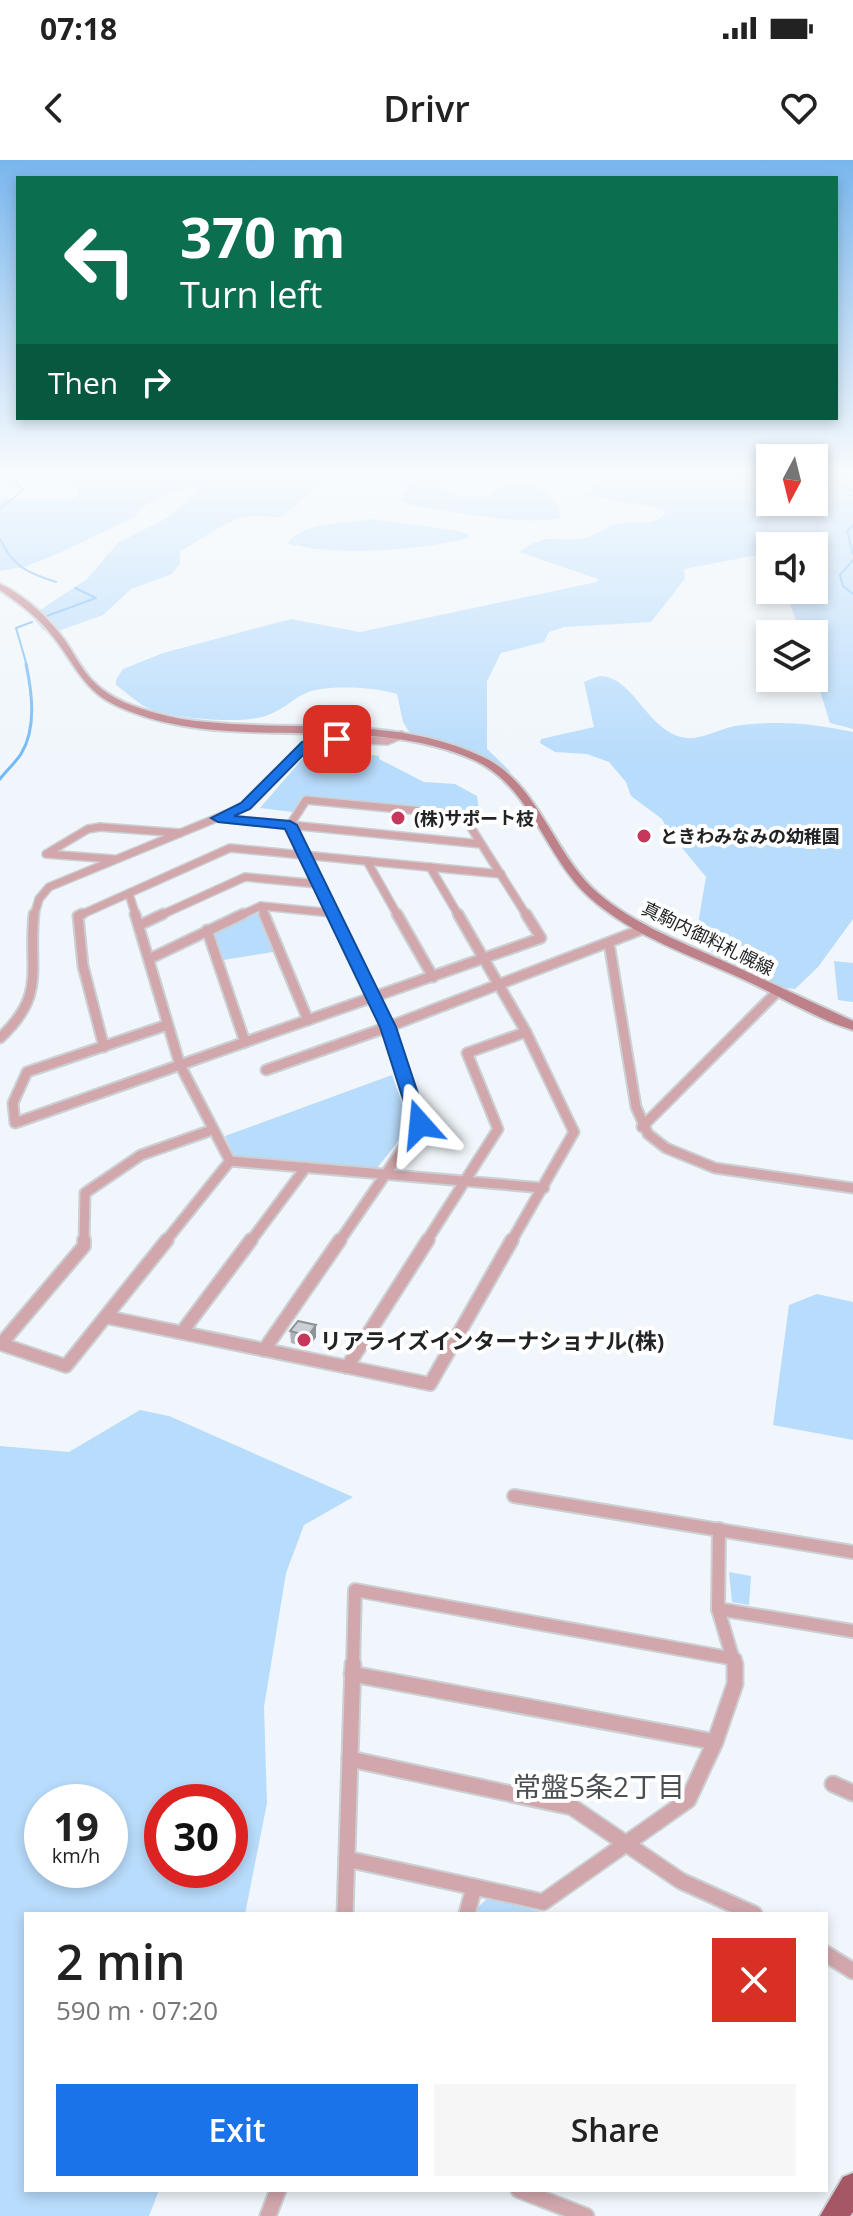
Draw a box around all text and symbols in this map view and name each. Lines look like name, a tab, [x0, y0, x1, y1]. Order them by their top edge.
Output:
text: 07:18	[40, 8, 117, 49]
text: Drivr	[383, 84, 470, 133]
icon: back	[32, 86, 76, 130]
icon: heart	[777, 86, 821, 130]
text: 370 m	[180, 198, 346, 274]
icon: left	[48, 208, 152, 312]
text: Turn left	[180, 270, 322, 319]
icon: right	[134, 360, 178, 404]
text: Then	[48, 362, 118, 403]
north arrow	[756, 444, 828, 516]
map controls	[756, 444, 828, 692]
button: sound	[756, 532, 828, 604]
button: layers	[756, 620, 828, 692]
pin	[303, 705, 371, 773]
icon: arrive	[315, 717, 359, 761]
place label: (株)サポート枝	[414, 806, 534, 830]
marker: (株)サポート枝	[389, 809, 407, 827]
place label: ときわみなみの幼稚園	[660, 824, 840, 848]
marker: ときわみなみの幼稚園	[635, 827, 653, 845]
street label: 真駒内御料札幌線	[638, 896, 778, 980]
position arrow	[378, 1082, 462, 1166]
place label: リアライズインターナショナル(株)	[320, 1325, 664, 1355]
marker: リアライズインターナショナル(株)	[295, 1331, 313, 1349]
district label: 常盤5条2丁目	[513, 1767, 685, 1805]
speed limit sign: 30	[144, 1784, 248, 1888]
text: 19	[53, 1798, 99, 1853]
text: km/h	[52, 1842, 100, 1869]
text: 2 min	[56, 1929, 186, 1994]
button: close	[712, 1938, 796, 2022]
text: 590 m · 07:20	[56, 1992, 218, 2028]
button: Exit	[56, 2084, 418, 2176]
button: Share	[434, 2084, 796, 2176]

